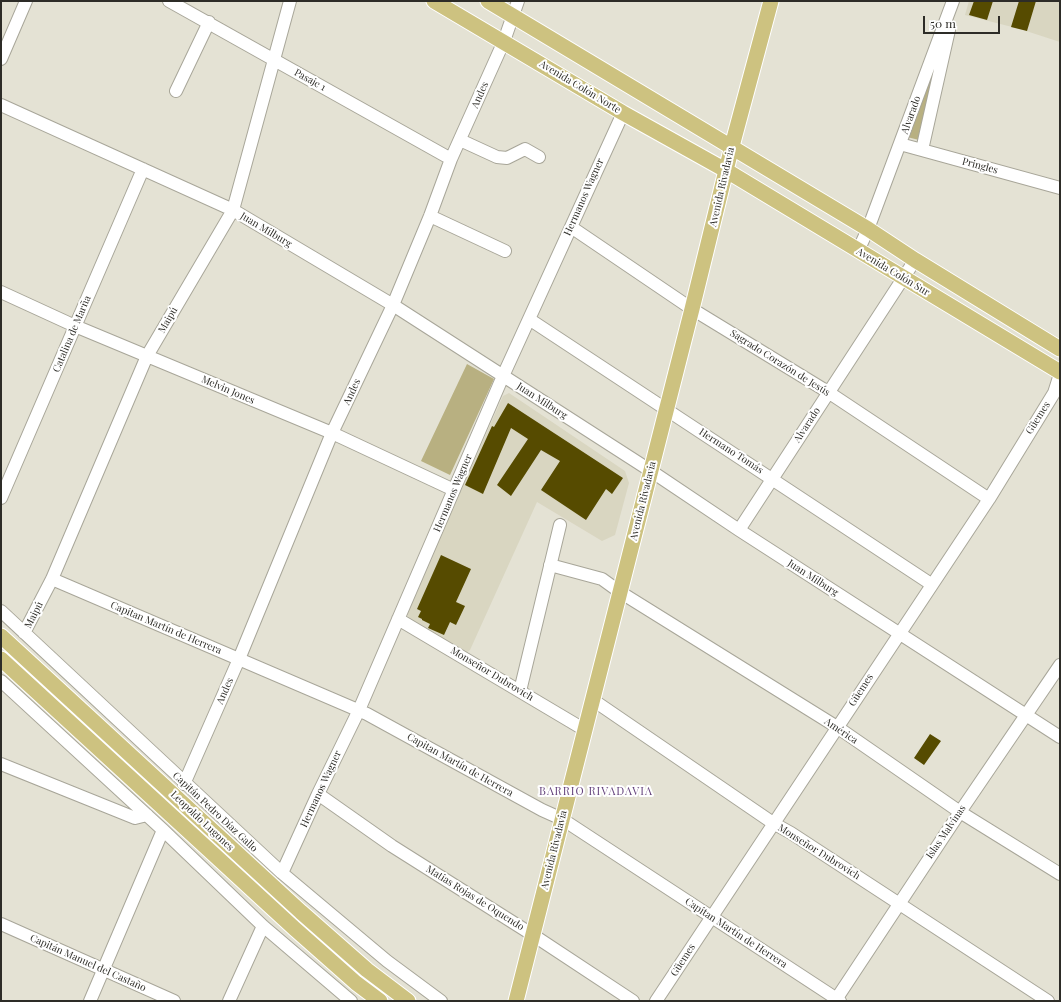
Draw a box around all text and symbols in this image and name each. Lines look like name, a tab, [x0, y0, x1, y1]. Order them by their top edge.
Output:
scale bar	[925, 8, 1002, 34]
text: 50 m	[930, 15, 956, 31]
street label: Avenida Colón Norte	[537, 58, 623, 116]
street label: Pasaje 1	[292, 66, 328, 94]
street label: Andes	[469, 80, 491, 110]
street label: Alvarado	[899, 94, 923, 136]
street label: Avenida Rivadavia	[707, 146, 737, 228]
street label: Pringles	[961, 155, 999, 177]
street label: Hermanos Wagner	[562, 156, 606, 238]
street label: Juan Milburg	[238, 210, 294, 250]
street label: Avenida Colón Sur	[854, 245, 932, 299]
street label: Catalina de Marña	[50, 294, 94, 374]
street label: Maipú	[156, 305, 180, 335]
street label: Sagrado Corazón de Jesús	[728, 327, 832, 399]
street label: Melvin Jones	[200, 373, 256, 407]
street label: Andes	[341, 377, 363, 407]
street label: Juan Milburg	[514, 380, 570, 422]
street label: Güemes	[1023, 399, 1053, 437]
street label: Alvarado	[791, 405, 823, 445]
street label: Hermano Tomás	[697, 426, 765, 476]
street label: Hermanos Wagner	[431, 452, 475, 534]
street label: Avenida Rivadavia	[627, 460, 659, 542]
street label: Juan Milburg	[785, 557, 841, 599]
street label: Capitan Martín de Herrera	[109, 599, 223, 657]
street label: Maipú	[22, 600, 46, 630]
street label: Monseñor Dubrovich	[448, 644, 536, 704]
street label: Güemes	[846, 672, 876, 708]
street label: Andes	[214, 676, 236, 706]
street label: América	[822, 716, 860, 746]
street label: Capitan Martín de Herrera	[405, 731, 515, 799]
street label: Hermanos Wagner	[298, 749, 344, 829]
street label: Capitán Pedro Díaz Gallo	[170, 769, 260, 855]
district label: BARRIO RIVADAVIA	[539, 785, 653, 799]
street label: Leopoldo Lugones	[168, 789, 236, 853]
street label: Islas Malvinas	[924, 803, 968, 861]
street label: Avenida Rivadavia	[538, 809, 570, 891]
street label: Monseñor Dubrovich	[776, 822, 862, 882]
street label: Matias Rojas de Oquendo	[424, 863, 526, 933]
street label: Capitan Martín de Herrera	[683, 895, 789, 971]
street label: Capitán Manuel del Castaño	[28, 932, 148, 994]
street label: Güemes	[668, 942, 698, 978]

